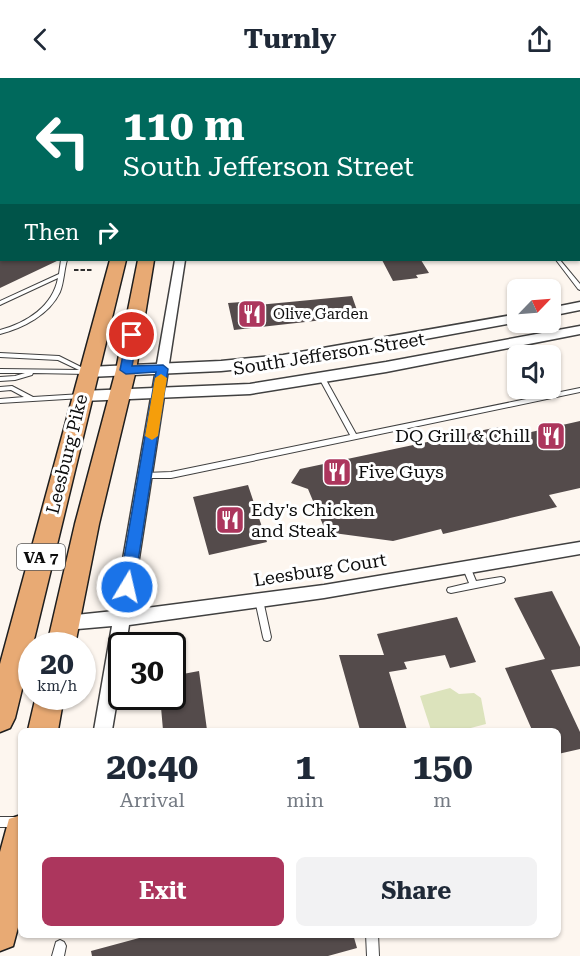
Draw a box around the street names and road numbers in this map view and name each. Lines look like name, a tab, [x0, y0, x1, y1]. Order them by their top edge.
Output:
street label: South Jefferson Street	[231, 328, 427, 379]
street label: Leesburg Pike	[42, 392, 92, 516]
road number: VA 7	[17, 544, 65, 570]
street label: Leesburg Court	[252, 549, 388, 590]

